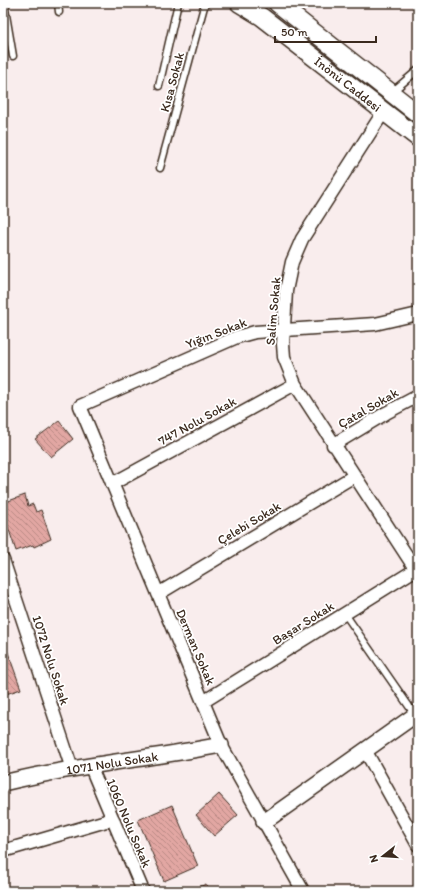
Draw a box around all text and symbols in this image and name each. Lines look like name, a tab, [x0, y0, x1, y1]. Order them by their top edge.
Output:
scale bar	[275, 18, 376, 44]
text: 50 m	[281, 25, 307, 39]
street label: Kısa Sokak	[157, 50, 187, 113]
street label: İnönü Caddesi	[312, 53, 385, 114]
street label: Salim Sokak	[263, 276, 283, 346]
street label: Yığın Sokak	[183, 314, 249, 352]
street label: Çatal Sokak	[335, 385, 401, 431]
street label: 747 Nolu Sokak	[155, 393, 239, 449]
street label: Çelebi Sokak	[215, 498, 284, 548]
street label: Başar Sokak	[270, 598, 337, 648]
street label: Derman Sokak	[173, 607, 219, 688]
street label: 1072 Nolu Sokak	[29, 613, 73, 707]
street label: 1071 Nolu Sokak	[65, 748, 159, 777]
street label: 1060 Nolu Sokak	[104, 776, 155, 870]
north arrow	[363, 836, 403, 876]
text: N	[367, 853, 381, 864]

